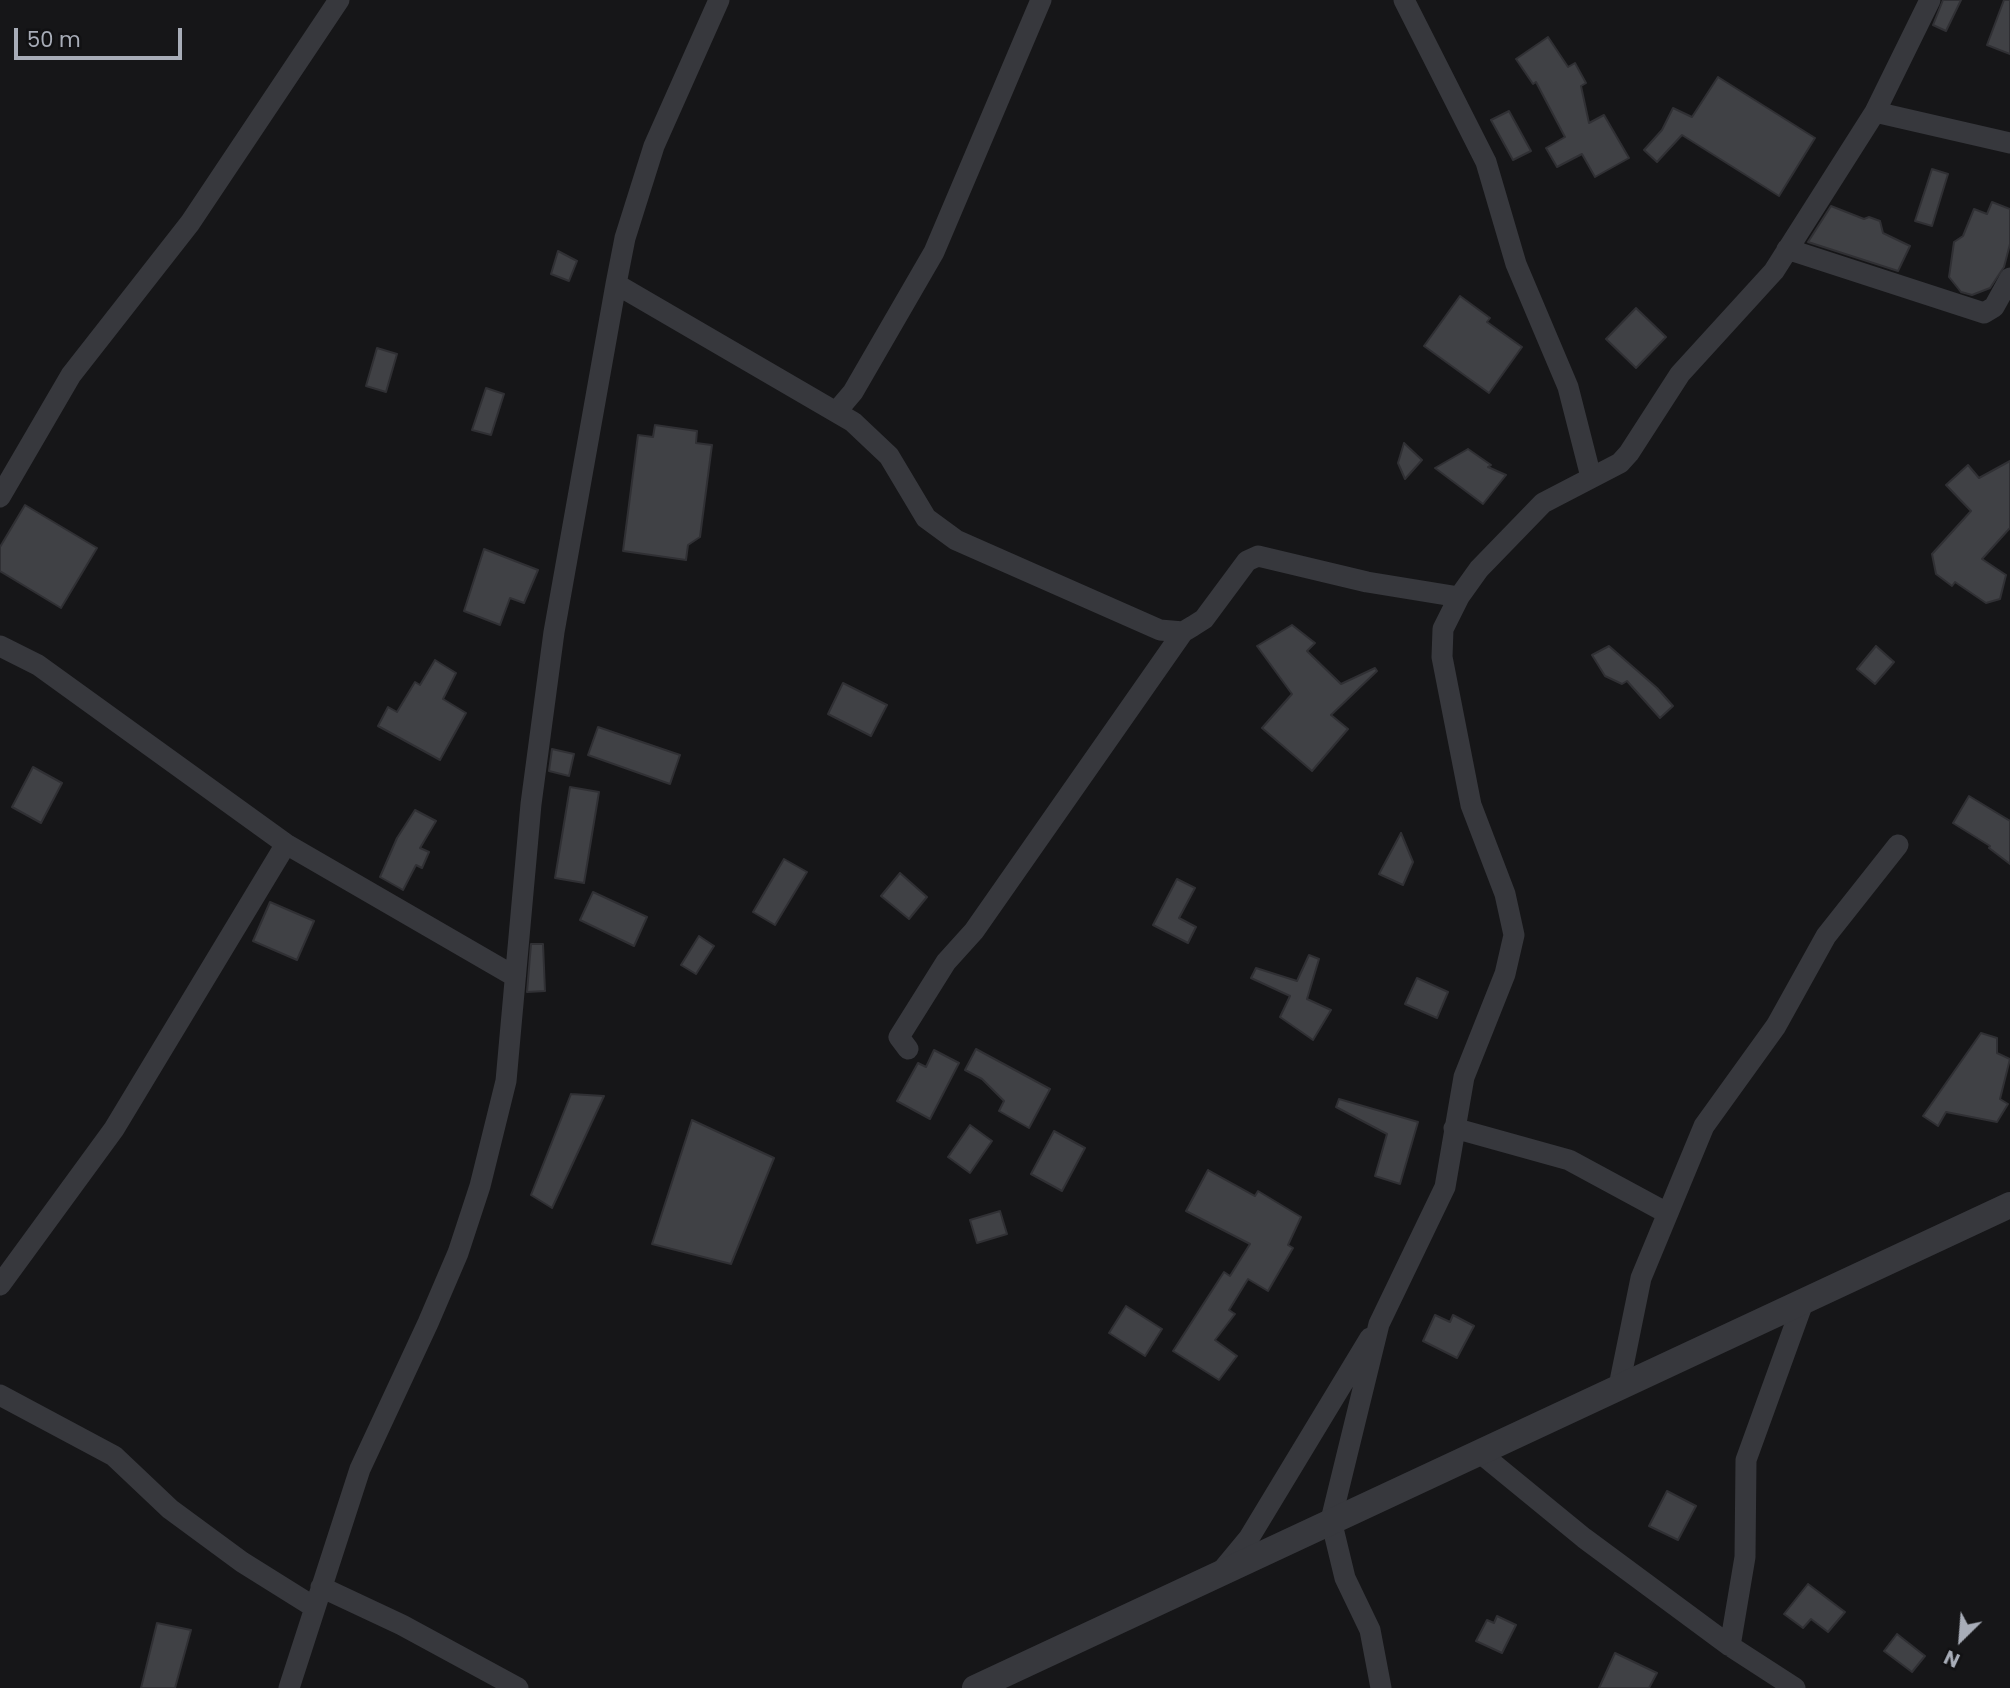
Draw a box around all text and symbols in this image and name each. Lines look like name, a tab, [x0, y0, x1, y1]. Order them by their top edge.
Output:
scale bar	[18, 14, 186, 58]
text: 50 m	[27, 25, 81, 54]
north arrow	[1926, 1604, 1996, 1674]
text: N	[1940, 1643, 1964, 1674]

